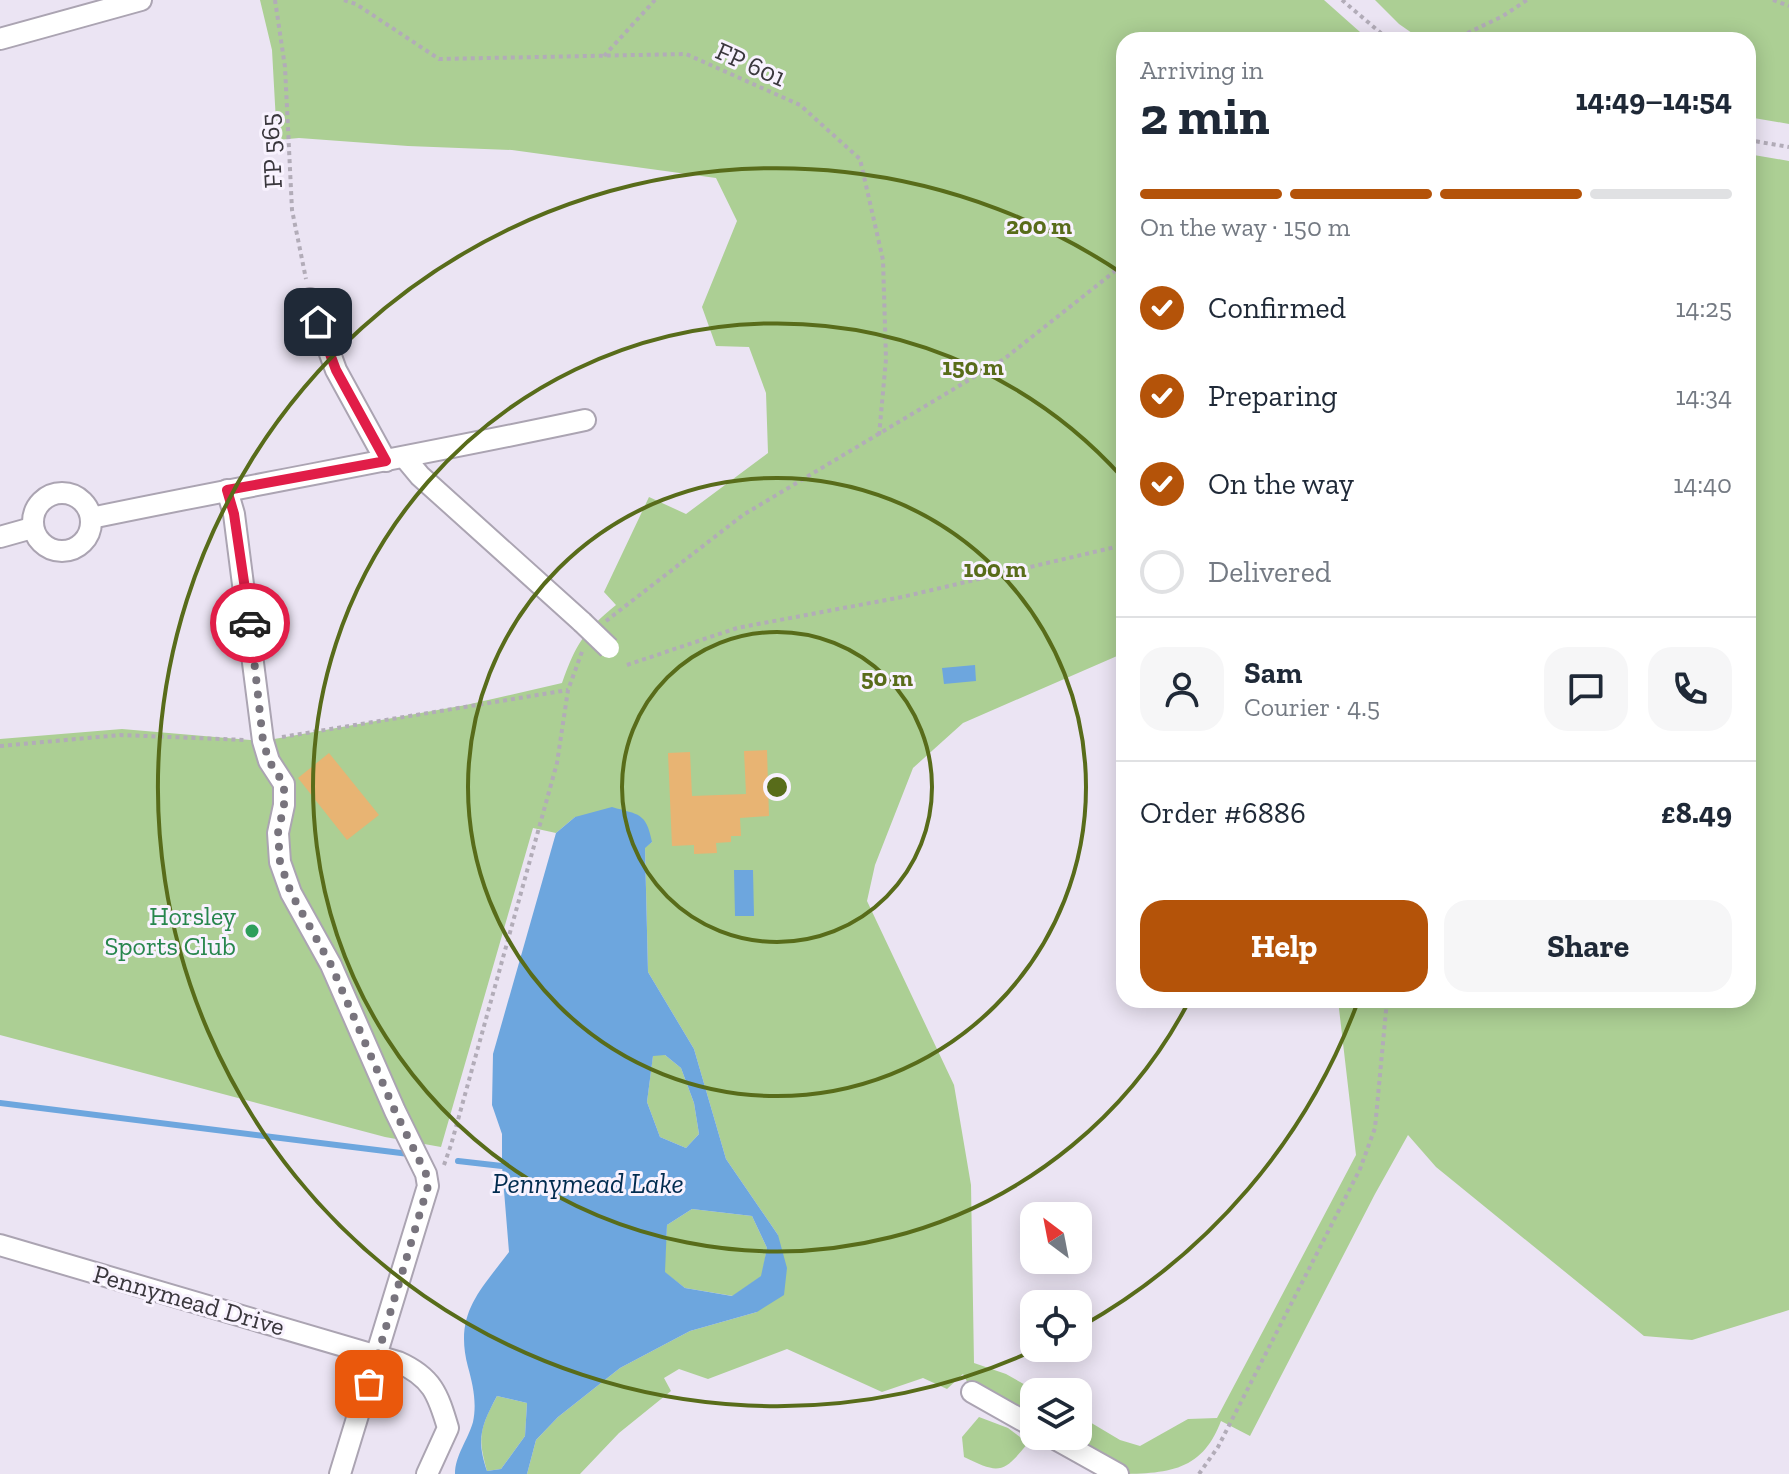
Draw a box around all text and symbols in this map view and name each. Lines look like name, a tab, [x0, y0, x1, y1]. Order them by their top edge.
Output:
street label: FP 601	[711, 34, 791, 94]
text: Arriving in	[1140, 54, 1263, 86]
text: 14:49–14:54	[1575, 82, 1732, 118]
text: 2 min	[1140, 85, 1270, 147]
street label: FP 565	[253, 113, 289, 189]
text: 200 m	[1006, 211, 1072, 240]
text: On the way · 150 m	[1140, 211, 1350, 243]
icon: check	[1140, 286, 1184, 330]
pin	[284, 288, 352, 356]
text: Confirmed	[1208, 290, 1346, 326]
text: 14:25	[1675, 292, 1732, 324]
icon: home	[296, 300, 340, 344]
text: 150 m	[942, 352, 1004, 381]
icon: check	[1140, 374, 1184, 418]
text: Preparing	[1208, 378, 1338, 414]
text: 14:34	[1675, 380, 1732, 412]
icon: check	[1140, 462, 1184, 506]
text: On the way	[1208, 466, 1354, 502]
text: 14:40	[1673, 468, 1732, 500]
text: 100 m	[964, 554, 1026, 583]
text: Delivered	[1208, 554, 1331, 590]
courier	[210, 583, 290, 663]
icon: car	[228, 601, 272, 645]
button: person	[1140, 647, 1224, 731]
button: chat	[1544, 647, 1628, 731]
button: phone	[1648, 647, 1732, 731]
text: Sam	[1244, 655, 1302, 691]
text: 50 m	[861, 663, 913, 692]
text: Courier · 4.5	[1244, 691, 1380, 723]
centre of rings	[763, 773, 791, 801]
text: Order #6886	[1140, 795, 1306, 831]
text: £8.49	[1661, 795, 1732, 831]
place label: Horsley Sports Club	[104, 900, 237, 962]
button: Help	[1140, 900, 1428, 992]
button: Share	[1444, 900, 1732, 992]
marker: Horsley Sports Club	[243, 922, 261, 940]
water label: Pennymead Lake	[492, 1167, 684, 1200]
north arrow	[1020, 1202, 1092, 1274]
map controls	[1020, 1202, 1092, 1450]
street label: Pennymead Drive	[90, 1257, 288, 1343]
button: locate	[1020, 1290, 1092, 1362]
pin	[335, 1350, 403, 1418]
icon: bag	[347, 1362, 391, 1406]
button: layers	[1020, 1378, 1092, 1450]

